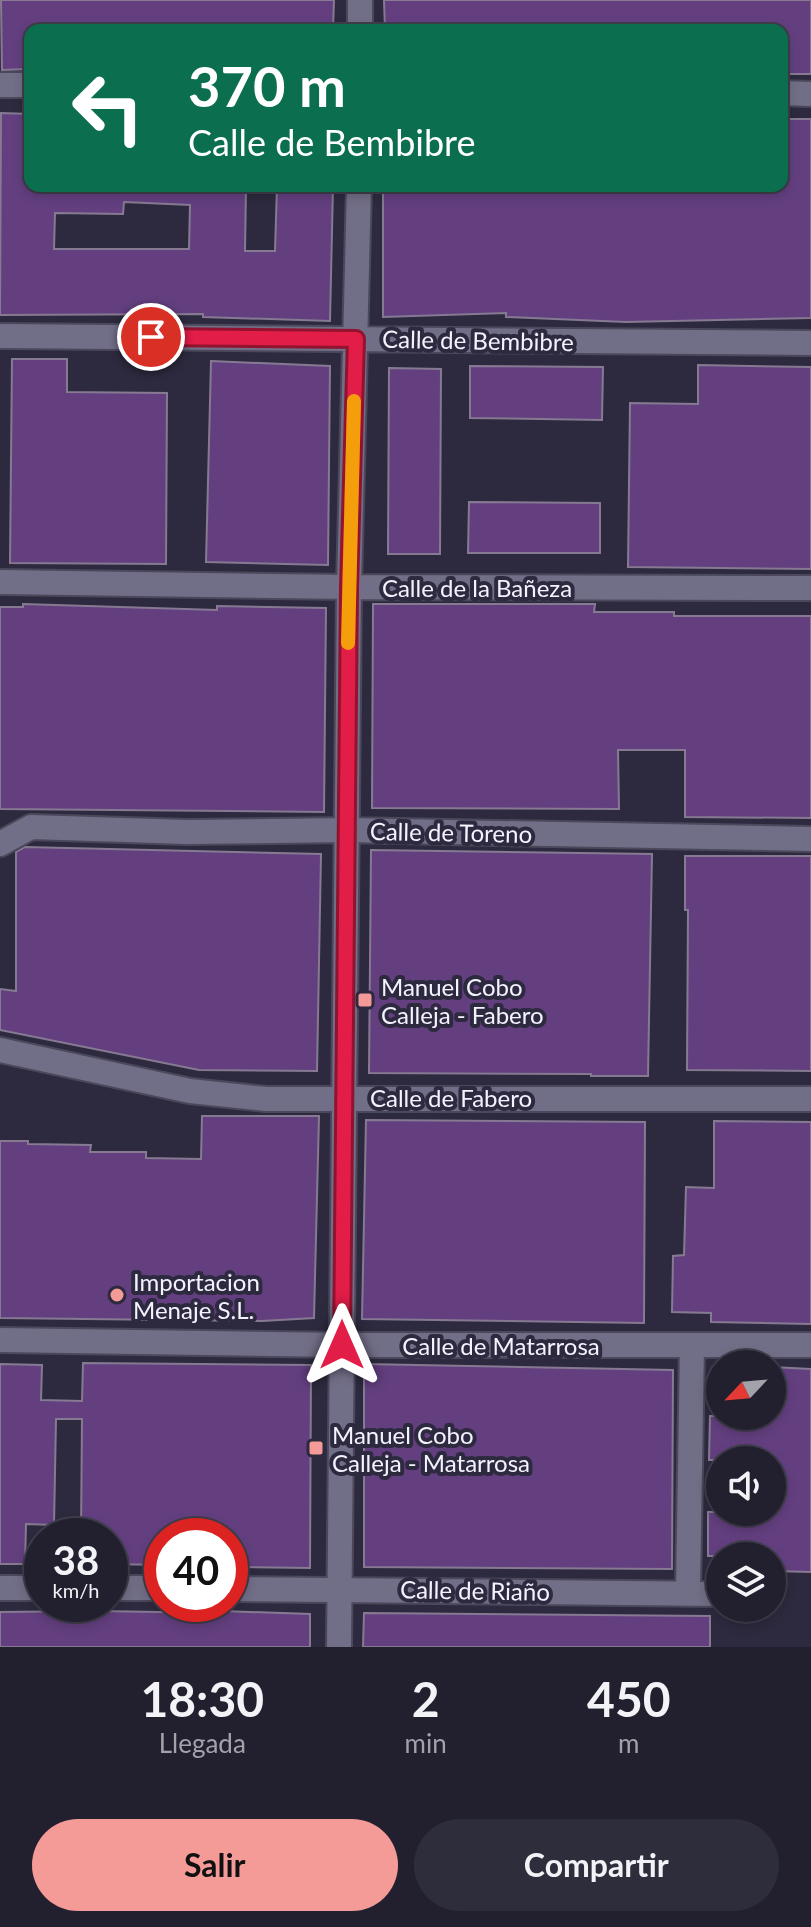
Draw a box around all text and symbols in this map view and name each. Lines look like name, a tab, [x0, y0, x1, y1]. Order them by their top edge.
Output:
text: 370 m	[188, 52, 346, 119]
icon: left	[56, 56, 160, 160]
text: Calle de Bembibre	[188, 120, 476, 164]
pin	[117, 303, 185, 371]
icon: arrive	[129, 315, 173, 359]
street label: Calle de Bembibre	[382, 324, 574, 356]
street label: Calle de la Bañeza	[382, 573, 572, 602]
street label: Calle de Toreno	[370, 816, 532, 848]
place label: Manuel Cobo Calleja - Fabero	[381, 972, 544, 1029]
marker: Manuel Cobo Calleja - Fabero	[356, 991, 374, 1009]
street label: Calle de Fabero	[370, 1083, 532, 1112]
place label: Importacion Menaje S.L.	[133, 1267, 260, 1324]
marker: Importacion Menaje S.L.	[108, 1286, 126, 1304]
position arrow	[300, 1303, 384, 1387]
street label: Calle de Matarrosa	[402, 1331, 600, 1360]
north arrow	[706, 1350, 786, 1430]
map controls	[706, 1350, 786, 1622]
place label: Manuel Cobo Calleja - Matarrosa	[332, 1420, 530, 1477]
marker: Manuel Cobo Calleja - Matarrosa	[307, 1439, 325, 1457]
button: sound	[706, 1446, 786, 1526]
speed limit sign: 40	[144, 1518, 248, 1622]
text: 38	[53, 1536, 99, 1584]
button: layers	[706, 1542, 786, 1622]
street label: Calle de Riaño	[400, 1574, 550, 1606]
text: km/h	[53, 1578, 99, 1602]
text: 18:30	[140, 1670, 264, 1727]
text: 2	[412, 1670, 440, 1727]
text: 450	[587, 1670, 671, 1727]
text: Llegada	[159, 1727, 246, 1759]
text: min	[405, 1727, 447, 1759]
text: m	[618, 1727, 640, 1759]
button: Salir	[32, 1819, 398, 1911]
button: Compartir	[414, 1819, 779, 1911]

